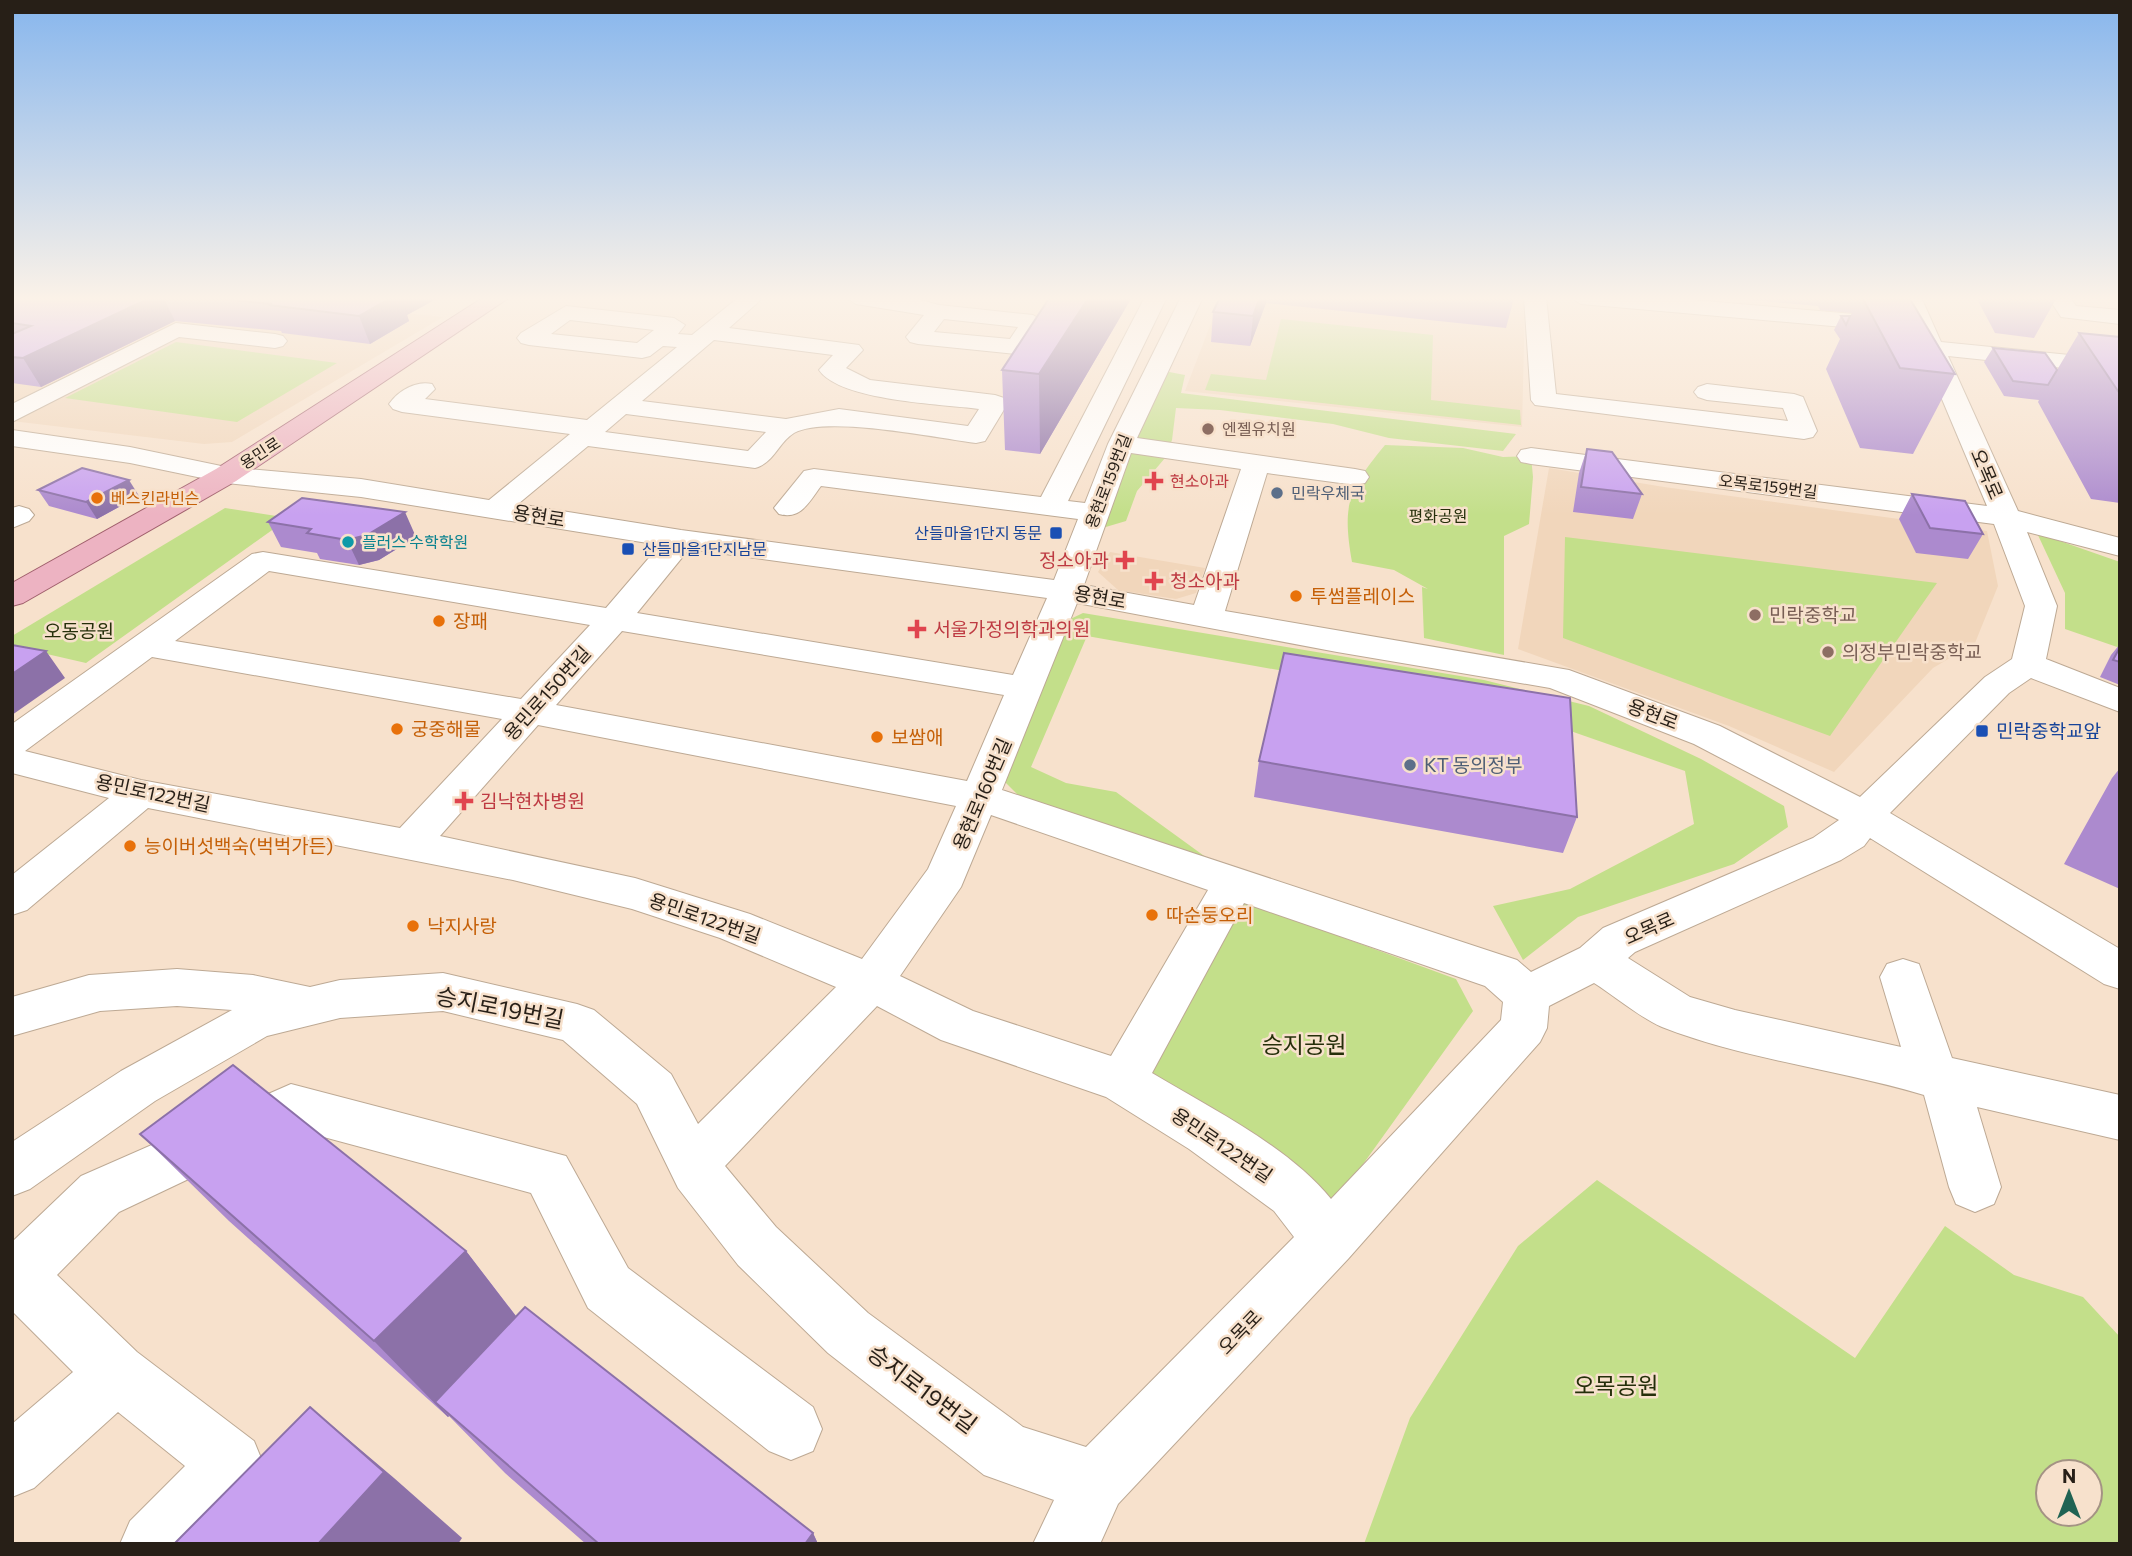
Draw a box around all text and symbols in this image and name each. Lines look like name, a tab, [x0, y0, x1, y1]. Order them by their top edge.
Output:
place label: 엔젤유치원	[1222, 419, 1296, 438]
marker: 엔젤유치원	[1200, 421, 1216, 437]
street label: 용현로159번길	[1081, 431, 1134, 531]
street label: 용민로	[236, 432, 284, 473]
street label: 오목로	[1967, 445, 2008, 502]
street label: 오목로159번길	[1718, 470, 1819, 501]
marker: 현소아과	[1144, 471, 1164, 491]
place label: 현소아과	[1170, 471, 1229, 490]
place label: 민락우체국	[1291, 483, 1365, 502]
marker: 민락우체국	[1269, 485, 1285, 501]
place label: 베스킨라빈슨	[111, 488, 199, 507]
marker: 베스킨라빈슨	[89, 490, 105, 506]
street label: 용현로	[511, 500, 567, 531]
park label: 평화공원	[1409, 506, 1467, 525]
place label: 산들마을1단지 동문	[914, 523, 1042, 542]
marker: 산들마을1단지 동문	[1048, 525, 1064, 541]
place label: 플러스 수학학원	[362, 532, 468, 551]
marker: 플러스 수학학원	[340, 534, 356, 550]
place label: 산들마을1단지남문	[642, 539, 767, 558]
marker: 산들마을1단지남문	[620, 541, 636, 557]
place label: 정소아과	[1039, 548, 1109, 571]
marker: 정소아과	[1115, 550, 1135, 570]
place label: 청소아과	[1170, 569, 1240, 592]
marker: 청소아과	[1144, 571, 1164, 591]
street label: 용현로	[1072, 581, 1128, 612]
place label: 투썸플레이스	[1310, 584, 1415, 607]
marker: 투썸플레이스	[1288, 588, 1304, 604]
place label: 민락중학교	[1769, 603, 1856, 626]
marker: 민락중학교	[1747, 607, 1763, 623]
place label: 장패	[453, 609, 488, 632]
marker: 장패	[431, 613, 447, 629]
place label: 서울가정의학과의원	[933, 617, 1090, 640]
park label: 오동공원	[44, 619, 114, 642]
marker: 서울가정의학과의원	[907, 619, 927, 639]
place label: 의정부민락중학교	[1842, 640, 1982, 663]
street label: 용민로150번길	[498, 641, 595, 745]
marker: 의정부민락중학교	[1820, 644, 1836, 660]
street label: 용현로	[1625, 693, 1682, 734]
place label: 궁중해물	[411, 717, 481, 740]
place label: 민락중학교앞	[1996, 719, 2101, 742]
marker: 궁중해물	[389, 721, 405, 737]
marker: 민락중학교앞	[1974, 723, 1990, 739]
place label: 보쌈애	[891, 725, 943, 748]
marker: 보쌈애	[869, 729, 885, 745]
street label: 용현로160번길	[948, 734, 1015, 853]
place label: KT 동의정부	[1424, 753, 1523, 776]
marker: KT 동의정부	[1402, 757, 1418, 773]
street label: 용민로122번길	[94, 769, 213, 816]
place label: 김낙현차병원	[480, 789, 585, 812]
marker: 김낙현차병원	[454, 791, 474, 811]
place label: 능이버섯백숙(벅벅가든)	[144, 834, 333, 857]
marker: 능이버섯백숙(벅벅가든)	[122, 838, 138, 854]
street label: 용민로122번길	[646, 888, 764, 947]
place label: 따순둥오리	[1166, 903, 1253, 926]
street label: 오목로	[1620, 906, 1677, 949]
marker: 따순둥오리	[1144, 907, 1160, 923]
place label: 낙지사랑	[427, 914, 497, 937]
marker: 낙지사랑	[405, 918, 421, 934]
street label: 승지로19번길	[434, 981, 566, 1033]
park label: 승지공원	[1262, 1030, 1346, 1058]
street label: 용민로122번길	[1168, 1102, 1277, 1187]
street label: 오목로	[1213, 1305, 1266, 1359]
street label: 승지로19번길	[862, 1338, 983, 1438]
park label: 오목공원	[1574, 1371, 1658, 1399]
north arrow	[2034, 1458, 2104, 1528]
text: N	[2062, 1464, 2076, 1487]

